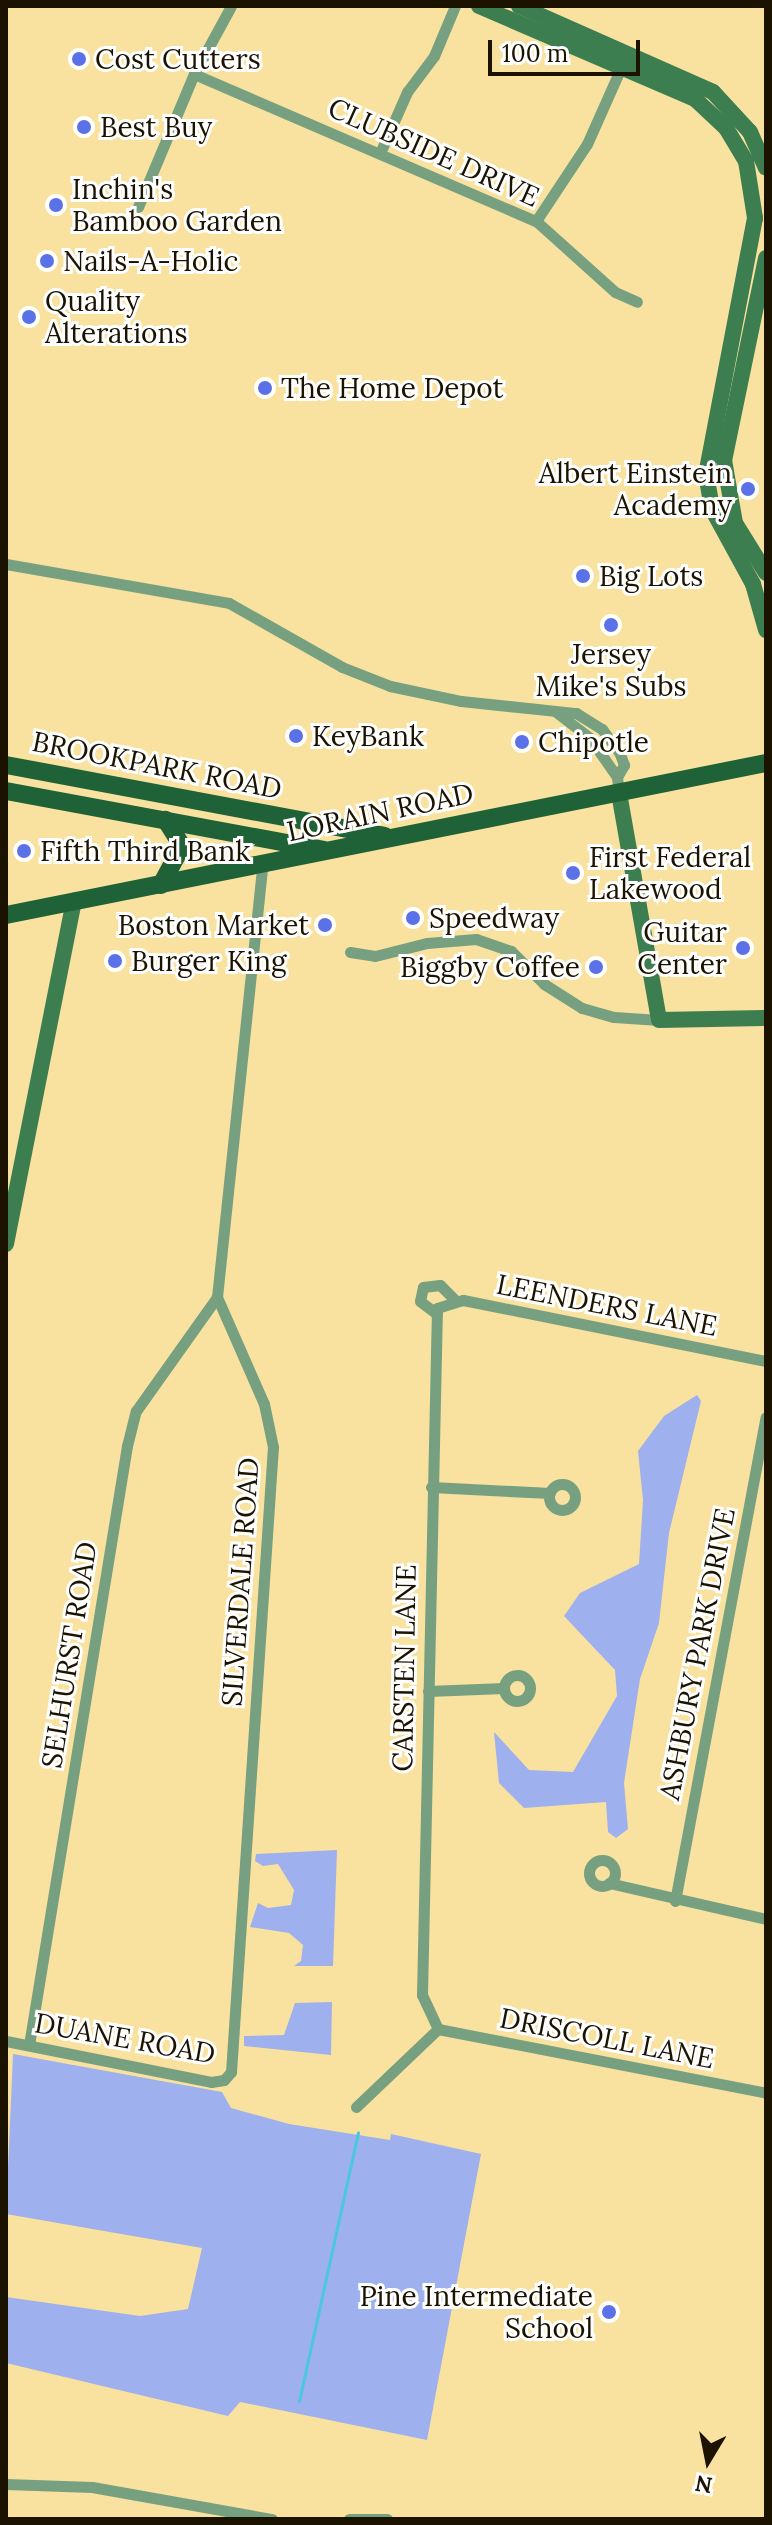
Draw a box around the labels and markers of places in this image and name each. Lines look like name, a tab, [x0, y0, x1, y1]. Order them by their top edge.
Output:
place label: Cost Cutters	[95, 42, 261, 76]
marker: Cost Cutters	[70, 50, 88, 68]
place label: Best Buy	[100, 110, 212, 144]
marker: Best Buy	[75, 118, 93, 136]
place label: Inchin's Bamboo Garden	[72, 172, 282, 238]
marker: Inchin's Bamboo Garden	[47, 196, 65, 214]
place label: Nails-A-Holic	[63, 244, 238, 278]
marker: Nails-A-Holic	[38, 252, 56, 270]
place label: Quality Alterations	[45, 284, 187, 350]
marker: Quality Alterations	[20, 308, 38, 326]
place label: The Home Depot	[281, 371, 503, 405]
marker: The Home Depot	[256, 379, 274, 397]
place label: Albert Einstein Academy	[539, 456, 732, 522]
marker: Albert Einstein Academy	[739, 480, 757, 498]
place label: Big Lots	[599, 559, 703, 593]
marker: Big Lots	[574, 567, 592, 585]
marker: Jersey Mike's Subs	[602, 616, 620, 634]
place label: Jersey Mike's Subs	[535, 637, 687, 703]
place label: KeyBank	[312, 719, 424, 753]
place label: Chipotle	[538, 725, 649, 759]
marker: KeyBank	[287, 727, 305, 745]
marker: Chipotle	[513, 733, 531, 751]
place label: Fifth Third Bank	[40, 834, 250, 868]
place label: First Federal Lakewood	[589, 840, 751, 906]
marker: Fifth Third Bank	[15, 842, 33, 860]
marker: First Federal Lakewood	[564, 864, 582, 882]
place label: Speedway	[429, 901, 559, 935]
place label: Boston Market	[118, 908, 309, 942]
marker: Speedway	[404, 909, 422, 927]
place label: Guitar Center	[637, 915, 727, 981]
marker: Boston Market	[316, 916, 334, 934]
marker: Guitar Center	[734, 939, 752, 957]
place label: Burger King	[131, 944, 286, 978]
place label: Biggby Coffee	[400, 950, 580, 984]
marker: Burger King	[106, 952, 124, 970]
marker: Biggby Coffee	[587, 958, 605, 976]
place label: Pine Intermediate School	[360, 2279, 593, 2345]
marker: Pine Intermediate School	[600, 2303, 618, 2321]

